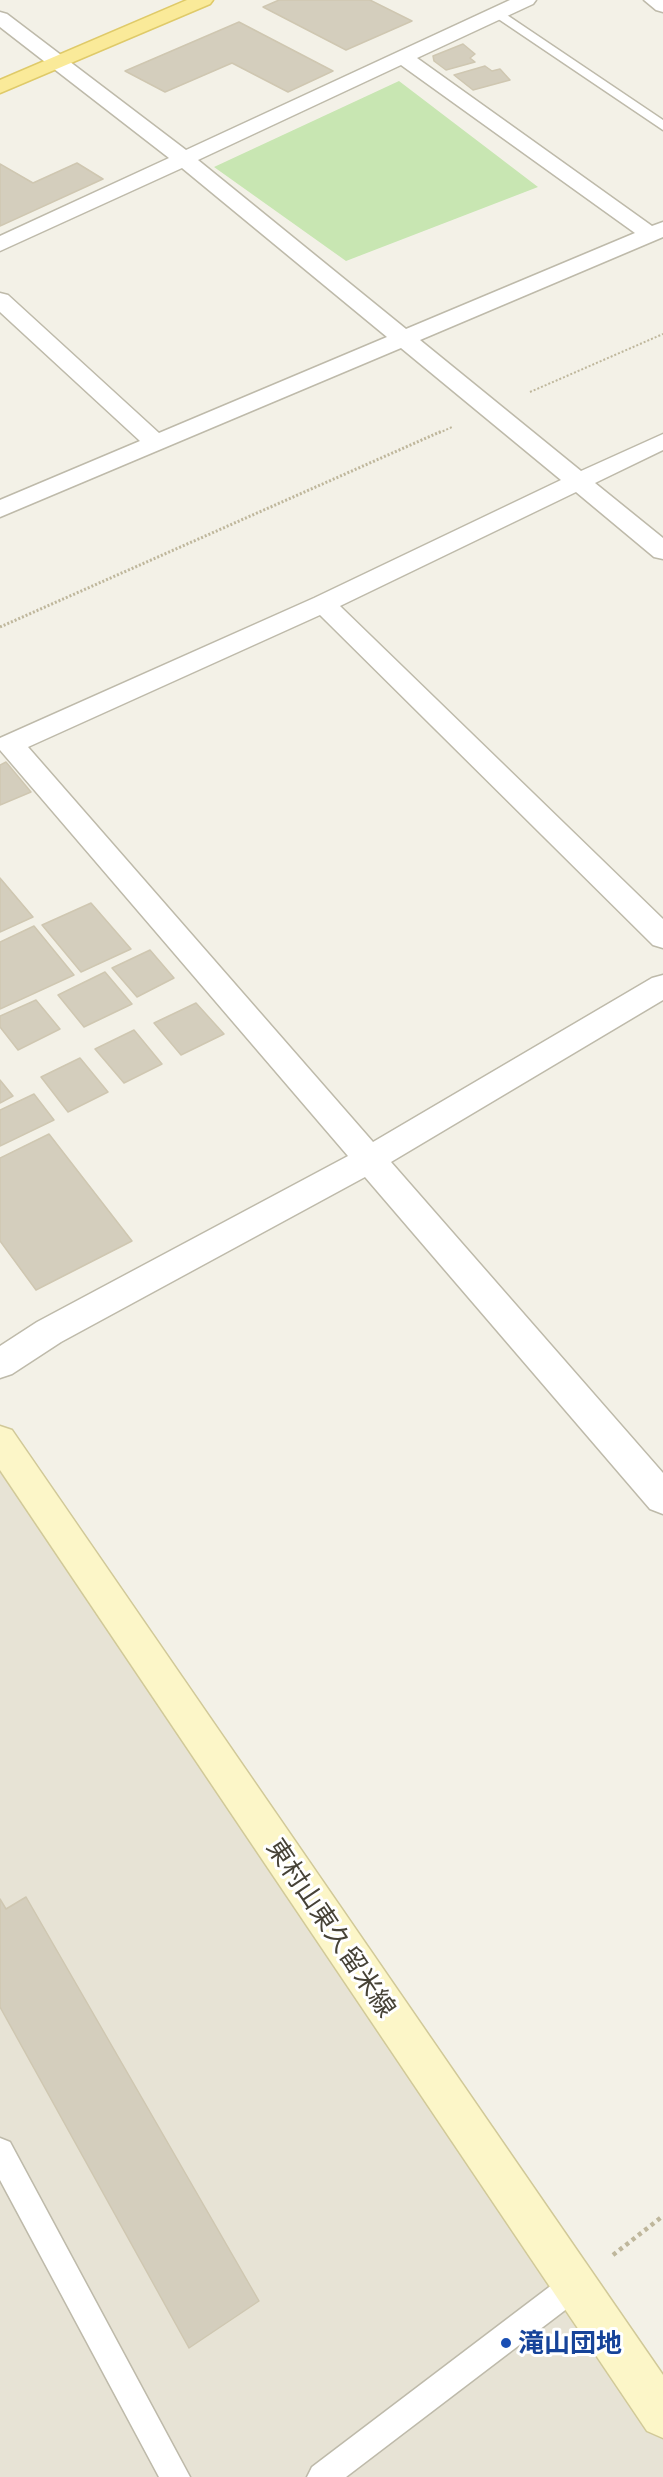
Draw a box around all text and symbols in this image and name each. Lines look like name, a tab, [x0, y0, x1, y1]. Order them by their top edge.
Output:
street label: 東村山東久留米線	[260, 1833, 402, 2023]
place label: 滝山団地	[518, 2327, 622, 2359]
marker: 滝山団地	[499, 2336, 513, 2350]

